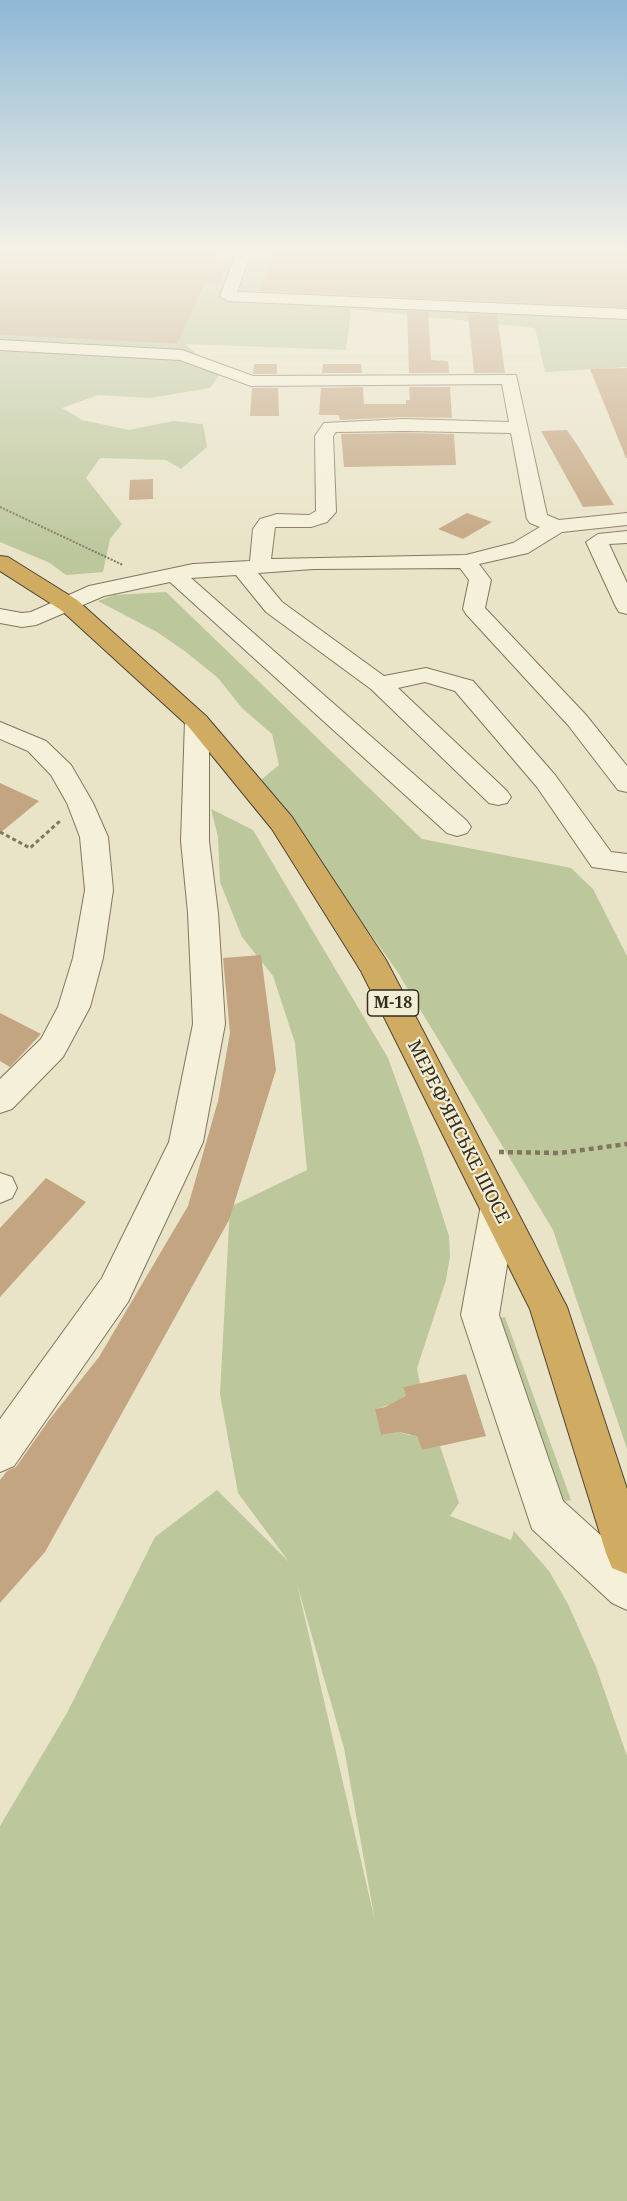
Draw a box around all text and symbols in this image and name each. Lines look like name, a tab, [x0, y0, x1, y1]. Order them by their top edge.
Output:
road number: М-18	[368, 990, 418, 1016]
street label: МЕРЕФ’ЯНСЬКЕ ШОСЕ	[402, 1037, 514, 1227]

